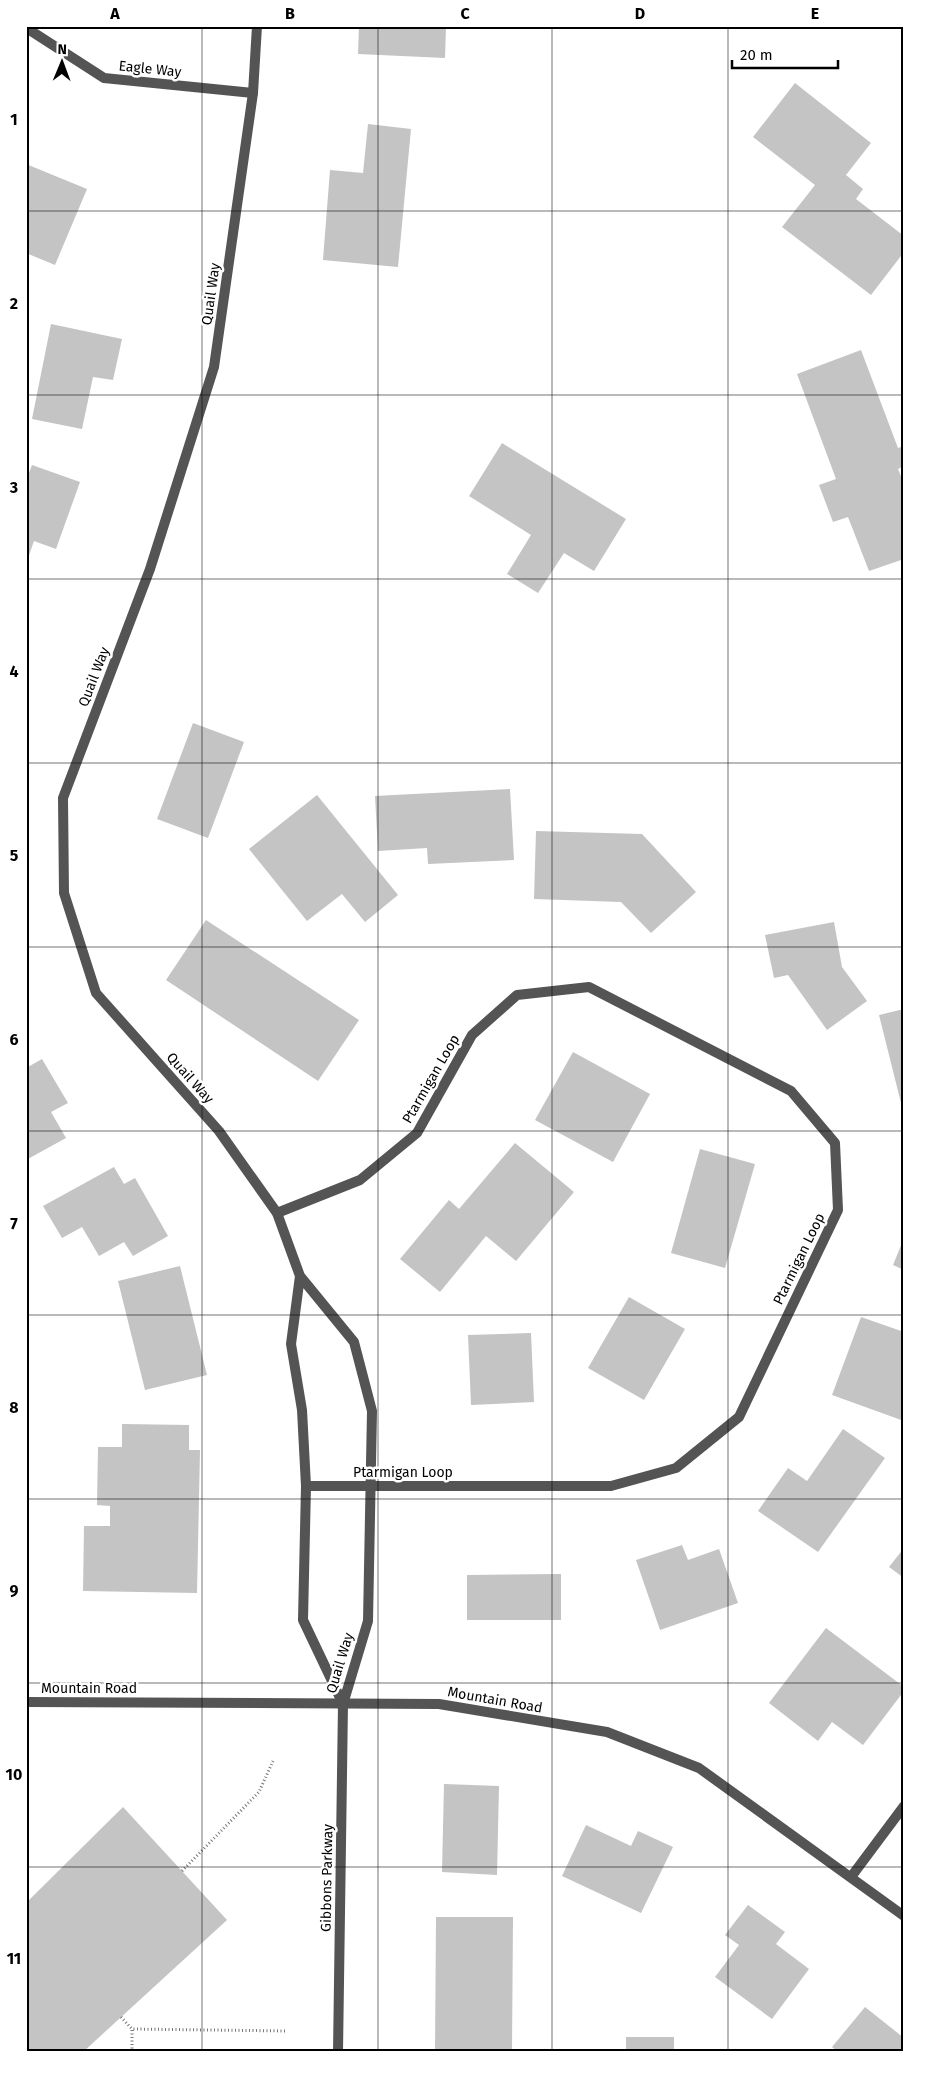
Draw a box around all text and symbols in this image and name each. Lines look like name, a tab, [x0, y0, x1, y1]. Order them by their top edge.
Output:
text: A	[109, 4, 120, 23]
text: B	[285, 4, 295, 23]
text: C	[460, 4, 470, 23]
text: D	[635, 4, 645, 23]
text: E	[811, 4, 819, 23]
north arrow	[38, 38, 88, 88]
scale bar	[732, 38, 839, 70]
text: N	[57, 41, 67, 58]
text: 20 m	[740, 46, 773, 64]
street label: Eagle Way	[118, 57, 182, 81]
text: 1	[10, 110, 18, 129]
street label: Quail Way	[198, 262, 224, 326]
text: 2	[10, 294, 18, 313]
text: 3	[9, 478, 18, 497]
street label: Quail Way	[75, 645, 113, 709]
text: 4	[9, 662, 19, 681]
text: 5	[10, 846, 19, 865]
text: 6	[9, 1030, 19, 1049]
street label: Ptarmigan Loop	[399, 1032, 463, 1126]
street label: Quail Way	[163, 1049, 217, 1107]
street label: Ptarmigan Loop	[769, 1210, 829, 1308]
text: 7	[10, 1214, 18, 1233]
text: 8	[9, 1398, 19, 1417]
street label: Ptarmigan Loop	[353, 1464, 453, 1481]
text: 9	[10, 1581, 19, 1600]
street label: Quail Way	[323, 1630, 357, 1695]
street label: Mountain Road	[41, 1680, 137, 1697]
street label: Mountain Road	[446, 1683, 544, 1717]
text: 10	[6, 1765, 22, 1784]
street label: Gibbons Parkway	[318, 1824, 336, 1932]
text: 11	[7, 1949, 21, 1968]

